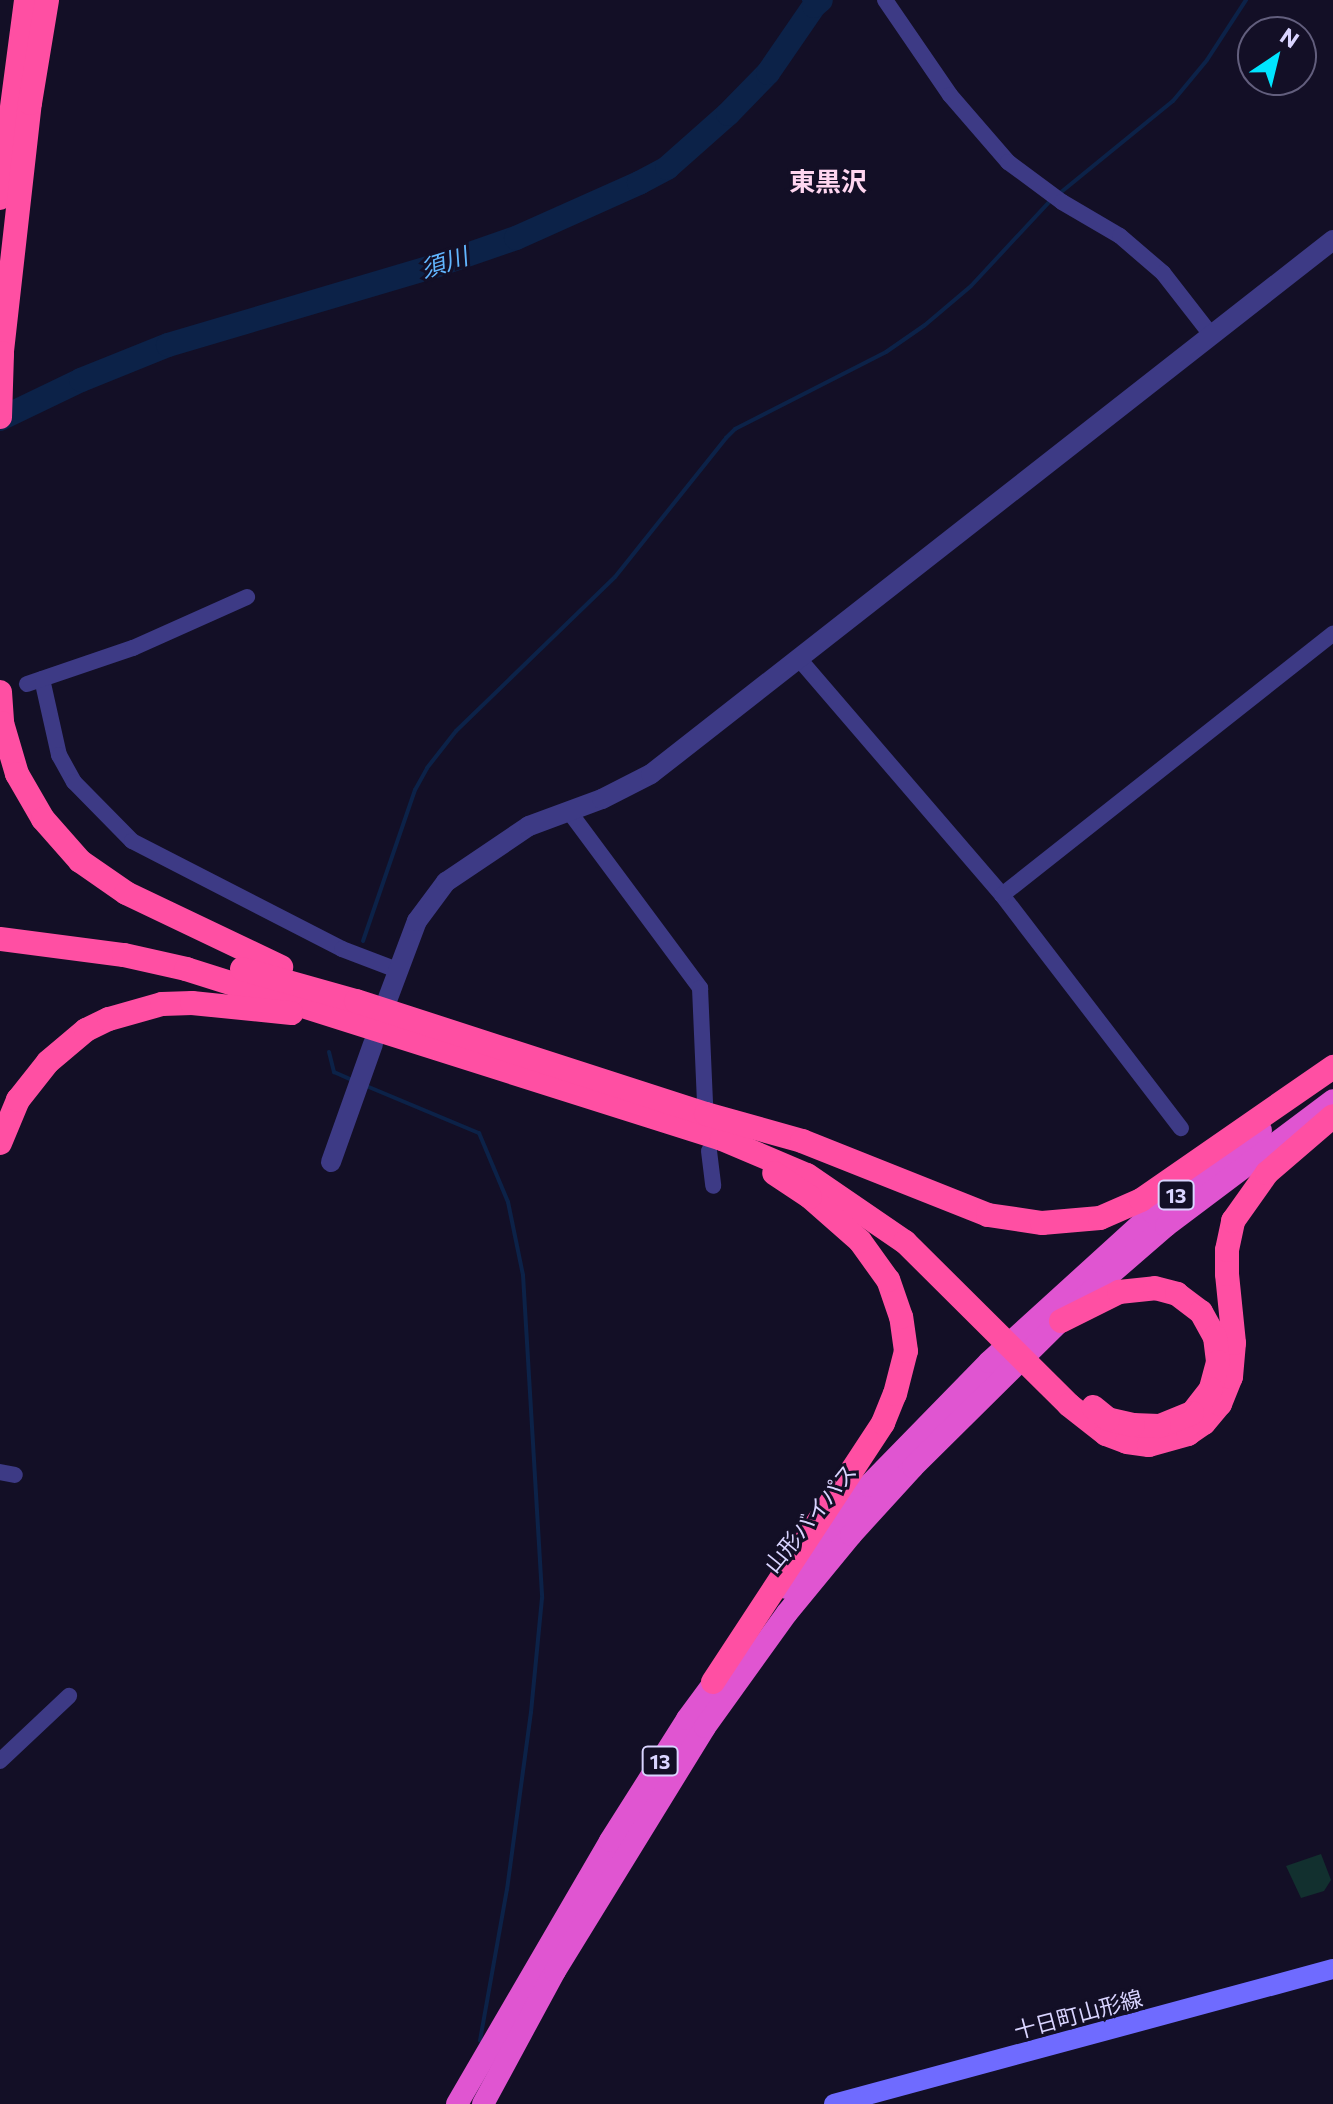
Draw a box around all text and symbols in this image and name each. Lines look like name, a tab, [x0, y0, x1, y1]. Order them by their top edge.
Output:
north arrow	[1237, 16, 1317, 96]
text: N	[1275, 22, 1304, 53]
district label: 東黒沢	[789, 165, 867, 197]
water label: 須川	[417, 241, 471, 283]
road number: 13	[1156, 1179, 1196, 1211]
street label: 山形バイパス	[758, 1458, 862, 1578]
road number: 13	[640, 1745, 680, 1777]
street label: 十日町山形線	[1011, 1984, 1145, 2044]

